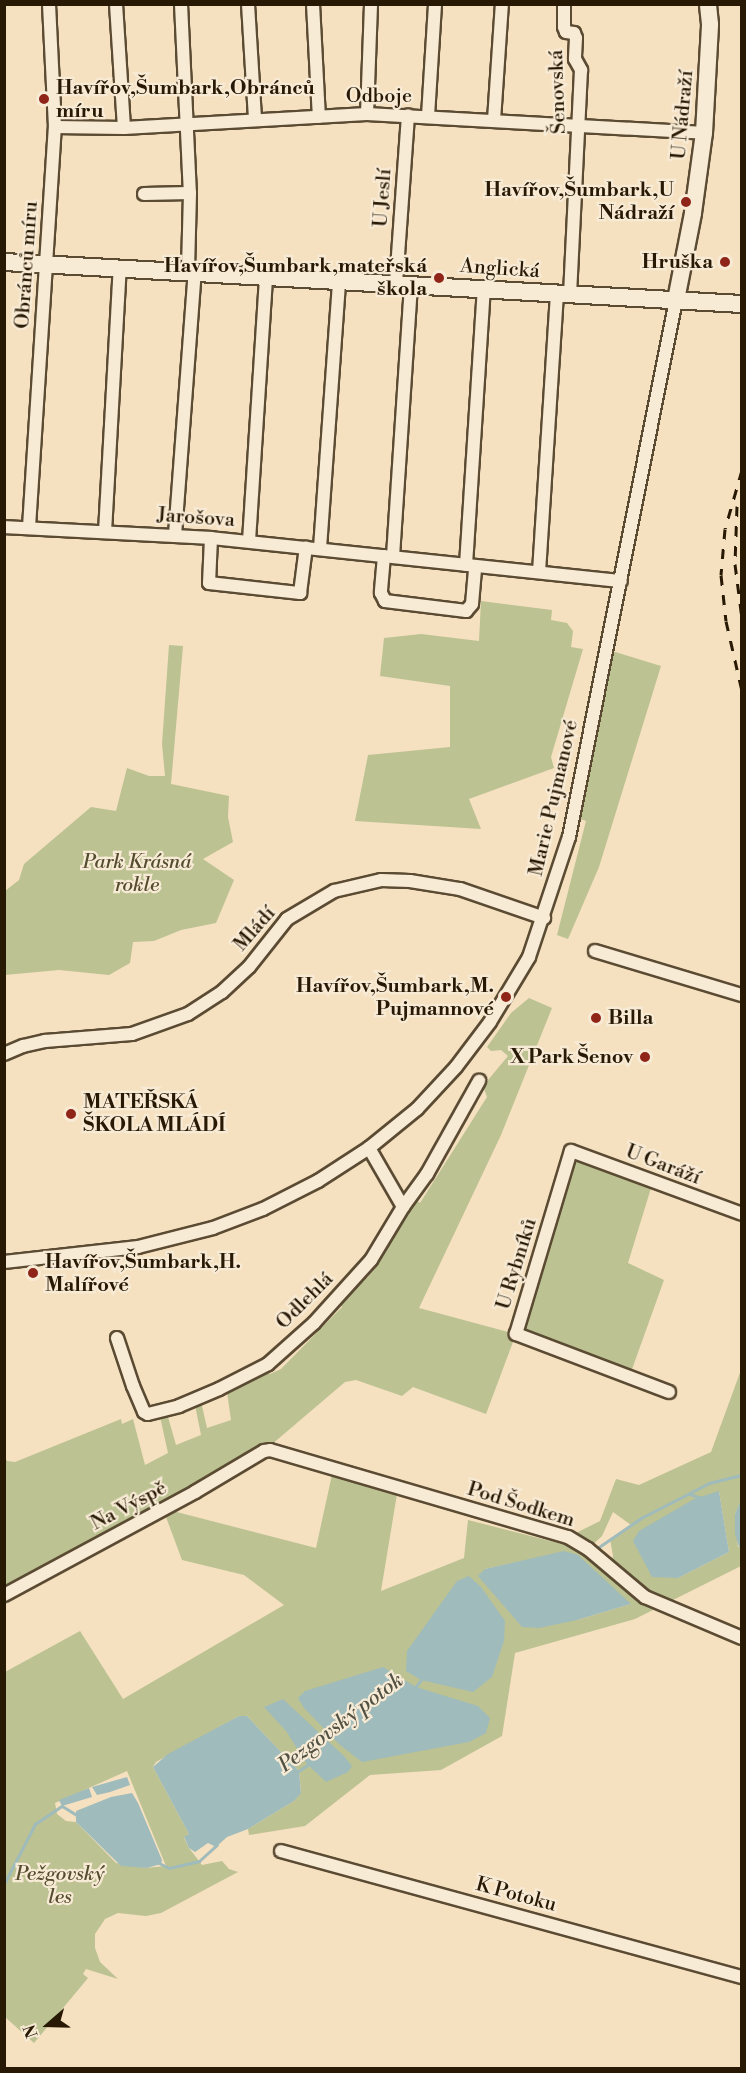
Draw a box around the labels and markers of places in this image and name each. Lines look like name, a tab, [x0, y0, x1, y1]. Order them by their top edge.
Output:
place label: Havířov,Šumbark,Obránců míru	[56, 76, 315, 123]
marker: Havířov,Šumbark,Obránců míru	[37, 92, 51, 106]
place label: Havířov,Šumbark,U Nádraží	[484, 178, 674, 225]
marker: Havířov,Šumbark,U Nádraží	[679, 195, 693, 209]
place label: Hruška	[642, 250, 713, 274]
place label: Havířov,Šumbark,mateřská škola	[164, 254, 427, 301]
marker: Hruška	[718, 255, 732, 269]
marker: Havířov,Šumbark,mateřská škola	[432, 271, 446, 285]
place label: Havířov,Šumbark,M. Pujmannové	[296, 974, 494, 1021]
marker: Havířov,Šumbark,M. Pujmannové	[499, 990, 513, 1004]
place label: Billa	[608, 1006, 653, 1030]
marker: Billa	[589, 1011, 603, 1025]
place label: X Park Šenov	[511, 1045, 633, 1069]
marker: X Park Šenov	[638, 1050, 652, 1064]
place label: MATEŘSKÁ ŠKOLA MLÁDÍ	[83, 1090, 226, 1137]
marker: MATEŘSKÁ ŠKOLA MLÁDÍ	[64, 1107, 78, 1121]
place label: Havířov,Šumbark,H. Malířové	[45, 1250, 241, 1297]
marker: Havířov,Šumbark,H. Malířové	[26, 1266, 40, 1280]

